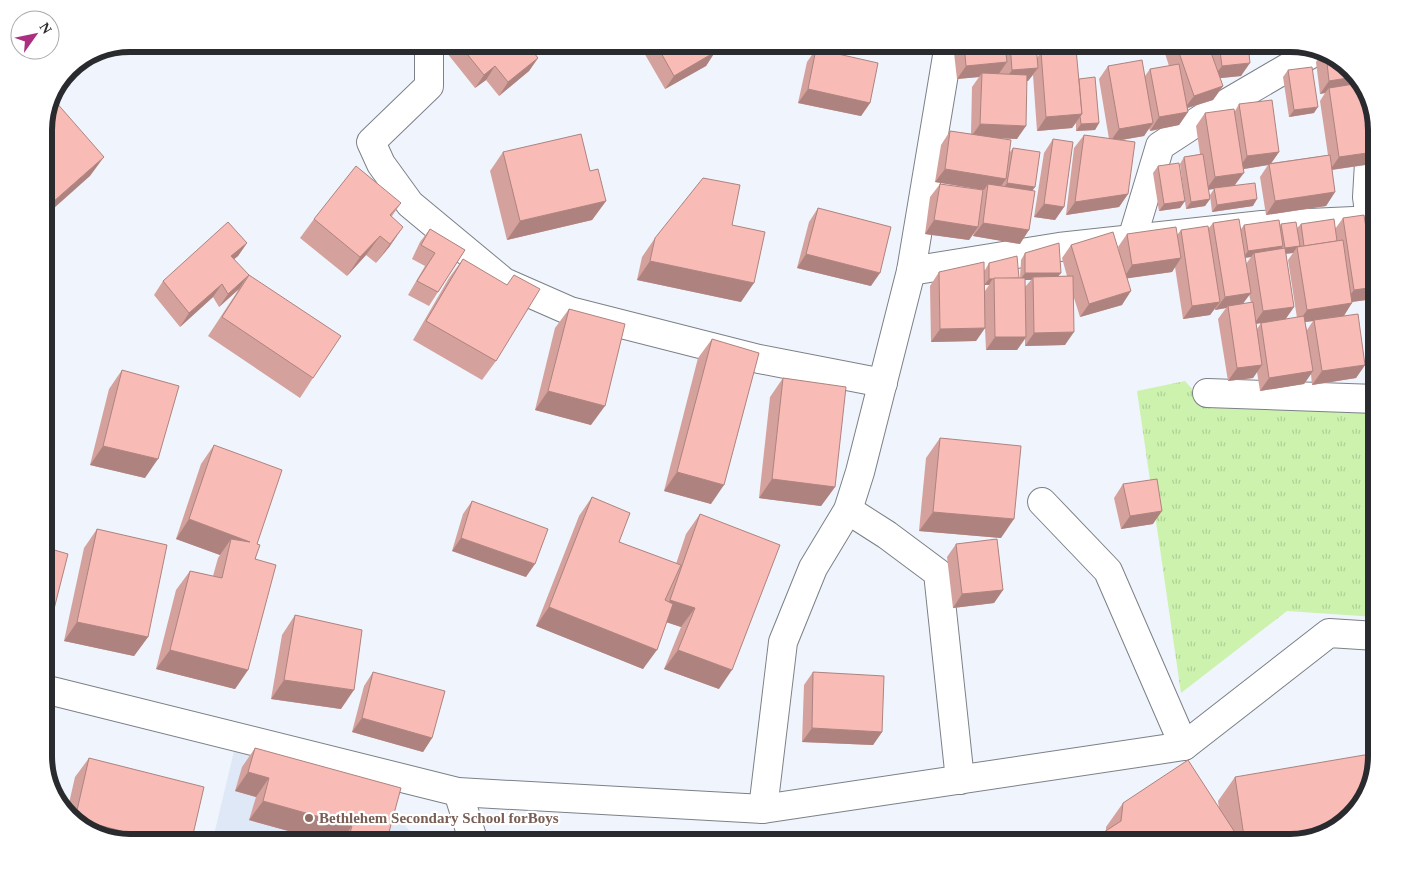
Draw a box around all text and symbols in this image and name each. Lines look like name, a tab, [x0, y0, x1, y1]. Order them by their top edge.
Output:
north arrow	[10, 10, 60, 60]
text: N	[36, 20, 55, 37]
place label: Bethlehem Secondary School forBoys	[319, 810, 559, 826]
marker: Bethlehem Secondary School forBoys	[303, 812, 315, 824]

